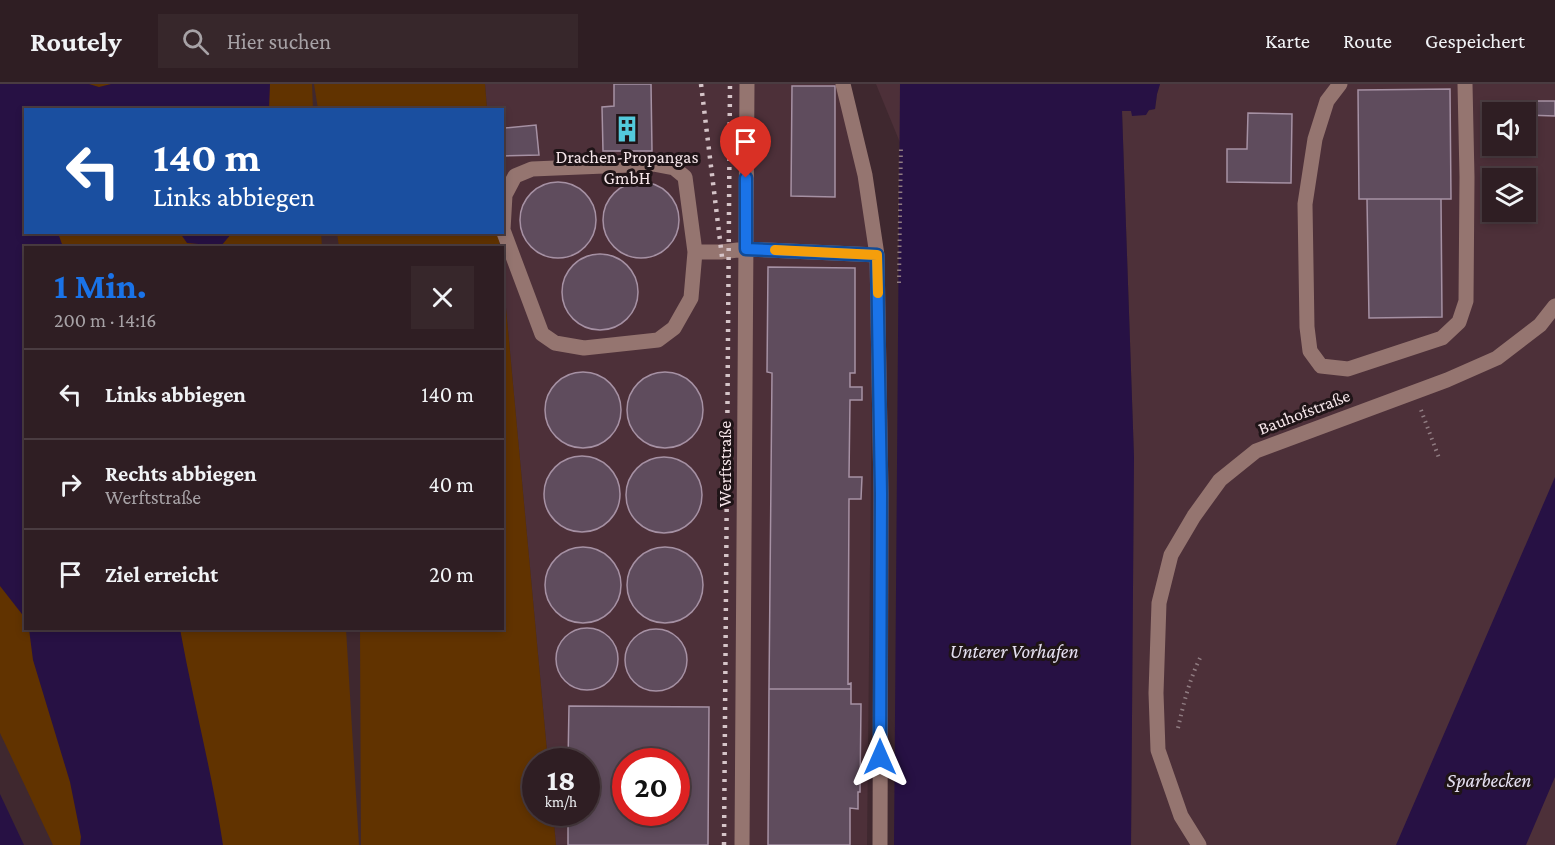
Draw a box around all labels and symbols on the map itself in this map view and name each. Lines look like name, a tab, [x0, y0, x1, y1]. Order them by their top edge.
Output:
building icon: Drachen-Propangas GmbH	[612, 114, 642, 144]
pin	[720, 116, 771, 178]
place label: Drachen-Propangas GmbH	[556, 147, 698, 188]
street label: Bauhofstraße	[1255, 385, 1353, 439]
street label: Werftstraße	[715, 421, 735, 507]
water label: Unterer Vorhafen	[949, 640, 1079, 663]
position arrow	[848, 725, 912, 789]
speed limit sign: 20	[612, 748, 690, 826]
water label: Sparbecken	[1447, 769, 1531, 792]

